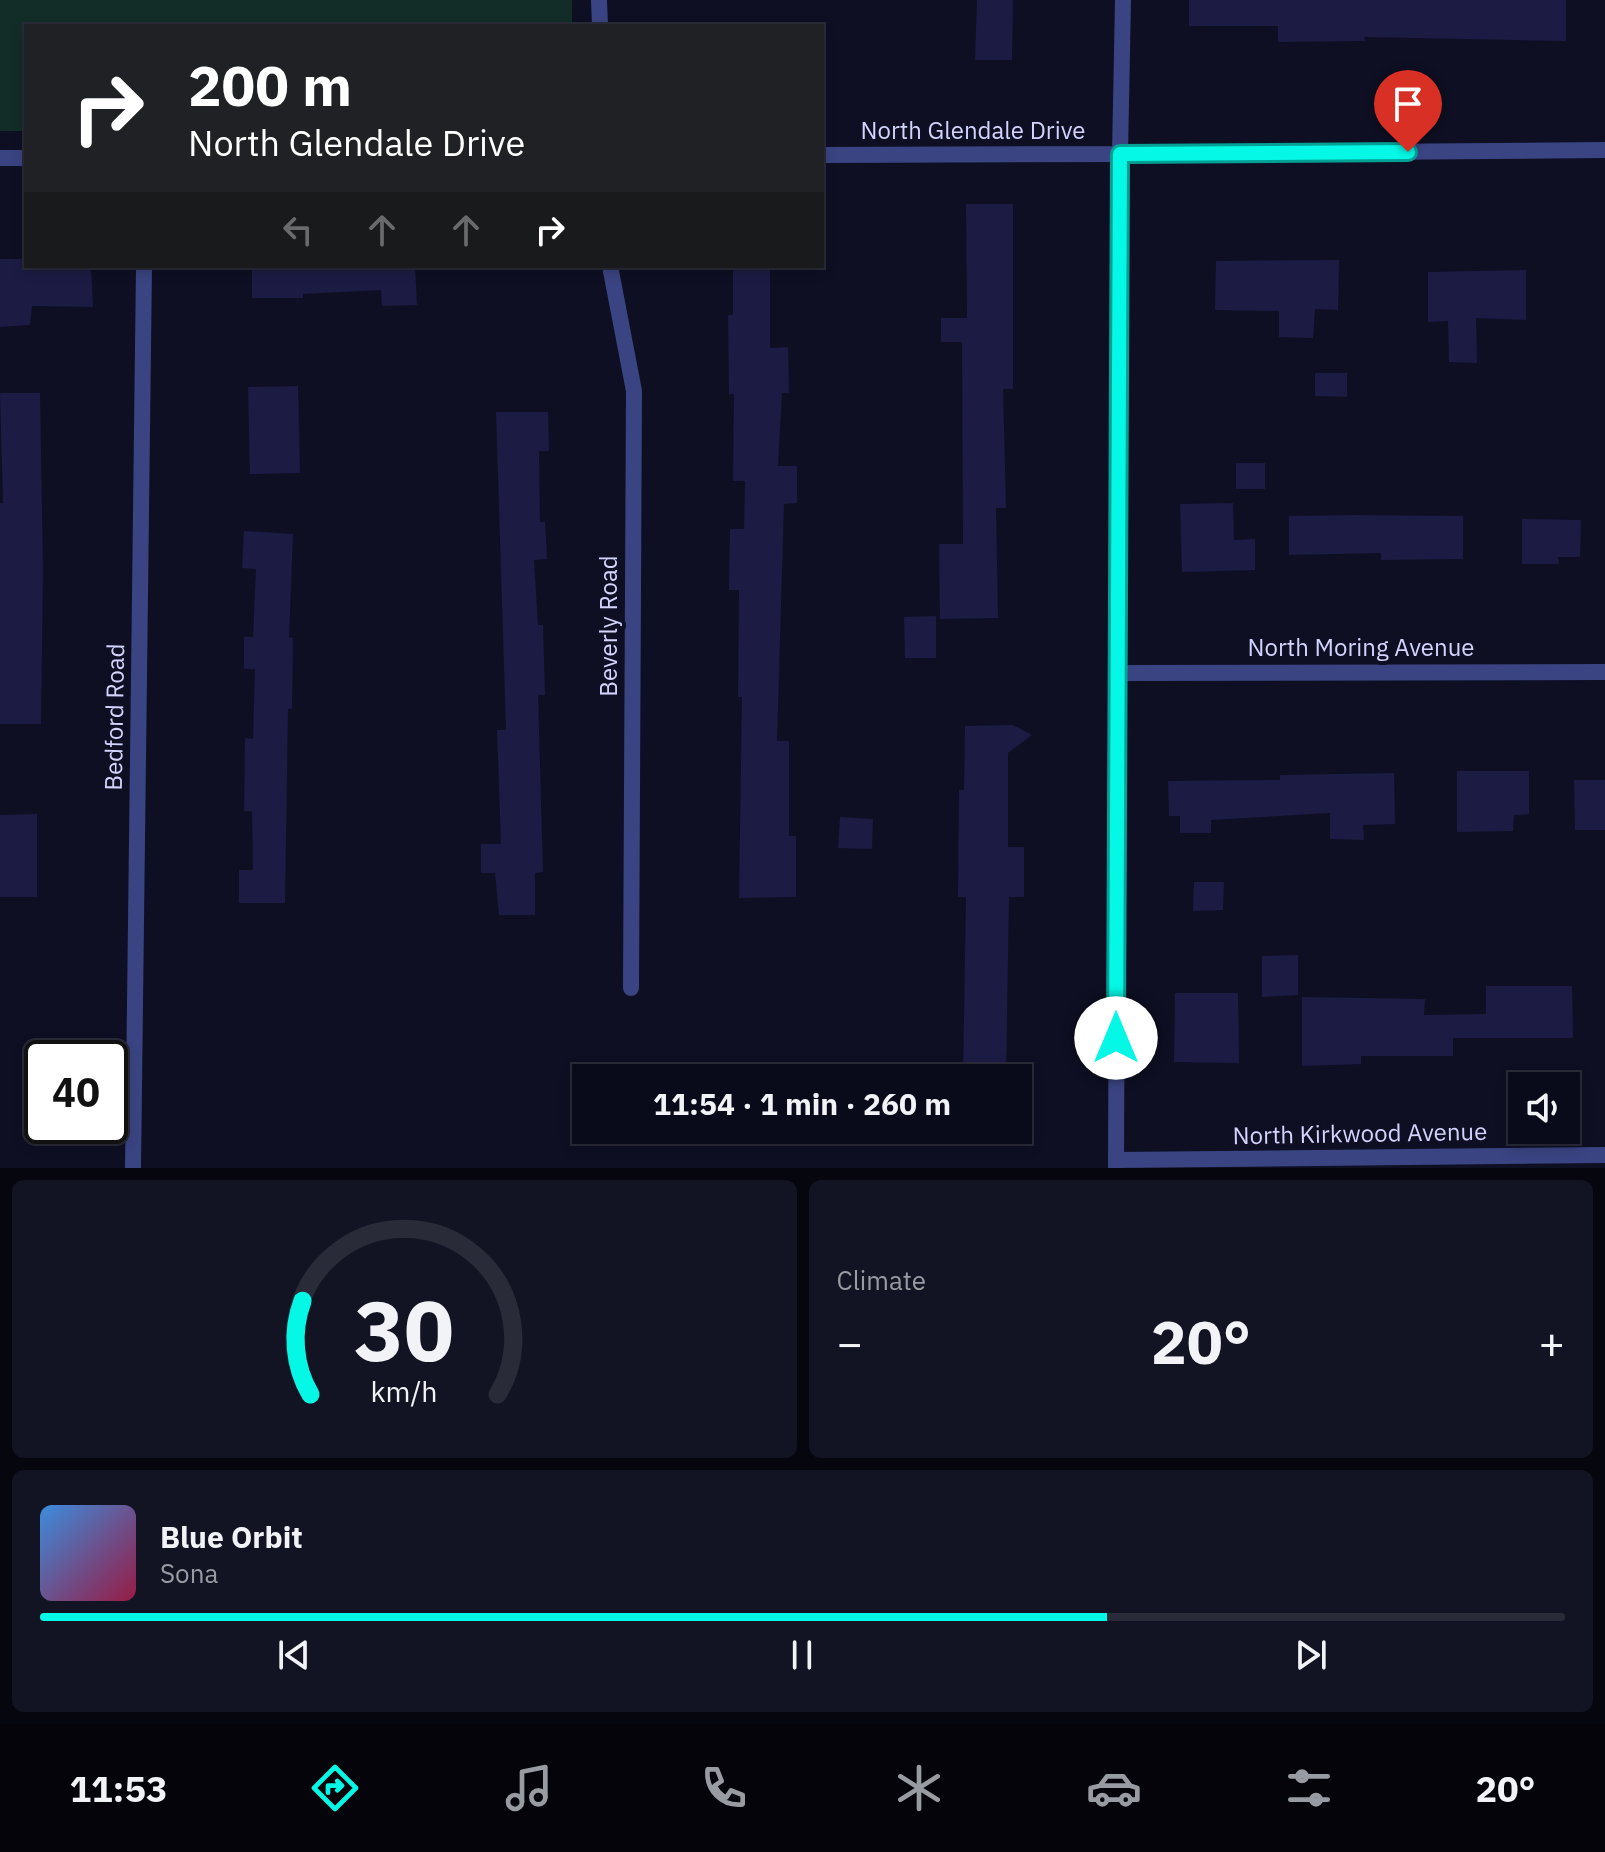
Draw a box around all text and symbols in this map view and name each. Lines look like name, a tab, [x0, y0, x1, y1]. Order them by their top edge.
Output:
text: 200 m	[188, 49, 352, 121]
icon: right	[56, 56, 160, 160]
pin	[1374, 70, 1442, 152]
icon: arrive	[1386, 82, 1430, 126]
street label: North Glendale Drive	[861, 114, 1085, 146]
text: North Glendale Drive	[188, 119, 525, 166]
icon: left	[276, 208, 320, 252]
icon: ahead	[360, 208, 404, 252]
icon: ahead	[444, 208, 488, 252]
icon: right	[528, 208, 572, 252]
street label: Beverly Road	[592, 555, 624, 697]
street label: North Moring Avenue	[1248, 631, 1474, 663]
street label: Bedford Road	[97, 643, 131, 791]
position arrow	[1074, 996, 1158, 1080]
speed limit sign: 40	[24, 1040, 128, 1144]
map controls	[1508, 1072, 1580, 1144]
button: sound	[1508, 1072, 1580, 1144]
text: 11:54 · 1 min · 260 m	[653, 1084, 951, 1123]
street label: North Kirkwood Avenue	[1232, 1115, 1488, 1151]
text: Climate	[837, 1263, 926, 1297]
text: 30	[354, 1276, 454, 1384]
text: 20°	[1151, 1302, 1251, 1381]
text: −	[837, 1314, 863, 1371]
text: +	[1539, 1314, 1565, 1371]
text: km/h	[371, 1373, 438, 1410]
text: Blue Orbit	[160, 1517, 303, 1556]
text: Sona	[160, 1556, 218, 1590]
icon: previous	[272, 1633, 316, 1677]
icon: pause	[780, 1633, 824, 1677]
icon: next	[1289, 1633, 1333, 1677]
icon: directions	[307, 1760, 363, 1816]
icon: music	[501, 1760, 557, 1816]
icon: phone	[696, 1760, 752, 1816]
icon: climate	[891, 1760, 947, 1816]
icon: car	[1086, 1760, 1142, 1816]
icon: filters	[1281, 1760, 1337, 1816]
text: 11:53	[69, 1765, 168, 1812]
text: 20°	[1475, 1765, 1536, 1812]

